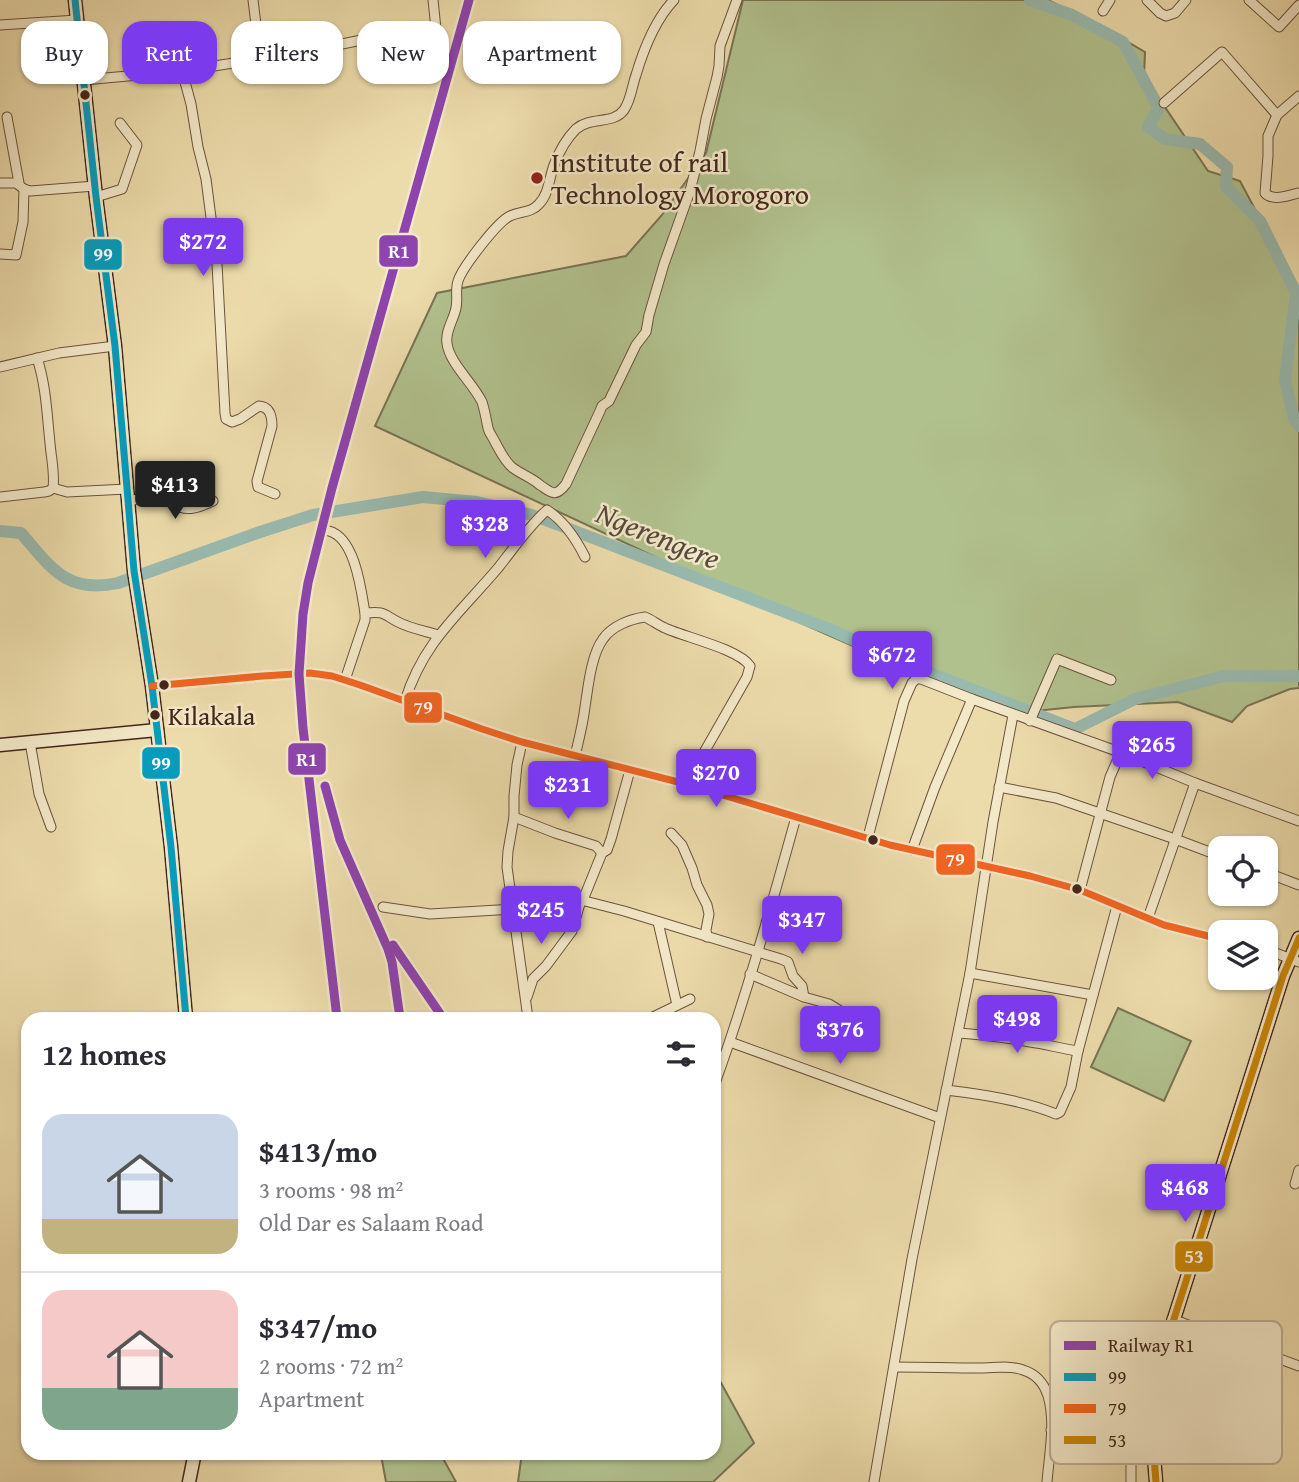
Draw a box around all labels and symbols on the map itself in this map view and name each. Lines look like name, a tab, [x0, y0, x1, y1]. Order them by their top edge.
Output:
unlabelled marker	[78, 88, 92, 102]
place label: Institute of rail Technology Morogoro	[551, 141, 809, 214]
marker: Institute of rail Technology Morogoro	[529, 170, 545, 186]
pin: $272	[162, 218, 244, 278]
line badge: R1	[378, 234, 419, 268]
text: R1	[388, 237, 410, 265]
line badge: 99	[83, 238, 123, 271]
text: 99	[93, 240, 113, 268]
pin: $413	[134, 462, 216, 521]
water label: Ngerengere	[589, 490, 727, 580]
pin: $328	[444, 500, 526, 560]
pin: $672	[851, 632, 933, 691]
unlabelled marker	[157, 678, 171, 692]
line badge: 79	[403, 691, 443, 724]
text: 79	[413, 693, 433, 721]
place label: Kilakala	[168, 696, 256, 735]
marker: Kilakala	[148, 708, 162, 722]
pin: $265	[1111, 722, 1193, 781]
line badge: R1	[287, 742, 327, 776]
text: R1	[296, 745, 318, 773]
line badge: 99	[141, 746, 181, 780]
text: 99	[151, 749, 171, 777]
pin: $270	[675, 750, 757, 809]
pin: $231	[527, 762, 609, 821]
unlabelled marker	[866, 833, 880, 847]
line badge: 79	[935, 843, 976, 876]
text: 79	[945, 845, 965, 873]
unlabelled marker	[1070, 882, 1084, 896]
pin: $245	[500, 886, 582, 946]
pin: $347	[761, 897, 843, 956]
pin: $498	[976, 996, 1058, 1055]
pin: $376	[799, 1006, 881, 1066]
pin: $468	[1144, 1164, 1226, 1224]
line badge: 53	[1174, 1240, 1214, 1273]
text: 53	[1184, 1242, 1204, 1270]
legend	[1050, 1321, 1282, 1464]
text: Railway R1	[1108, 1331, 1195, 1359]
text: 99	[1108, 1363, 1126, 1391]
text: 79	[1108, 1394, 1126, 1422]
text: 53	[1108, 1426, 1126, 1454]

